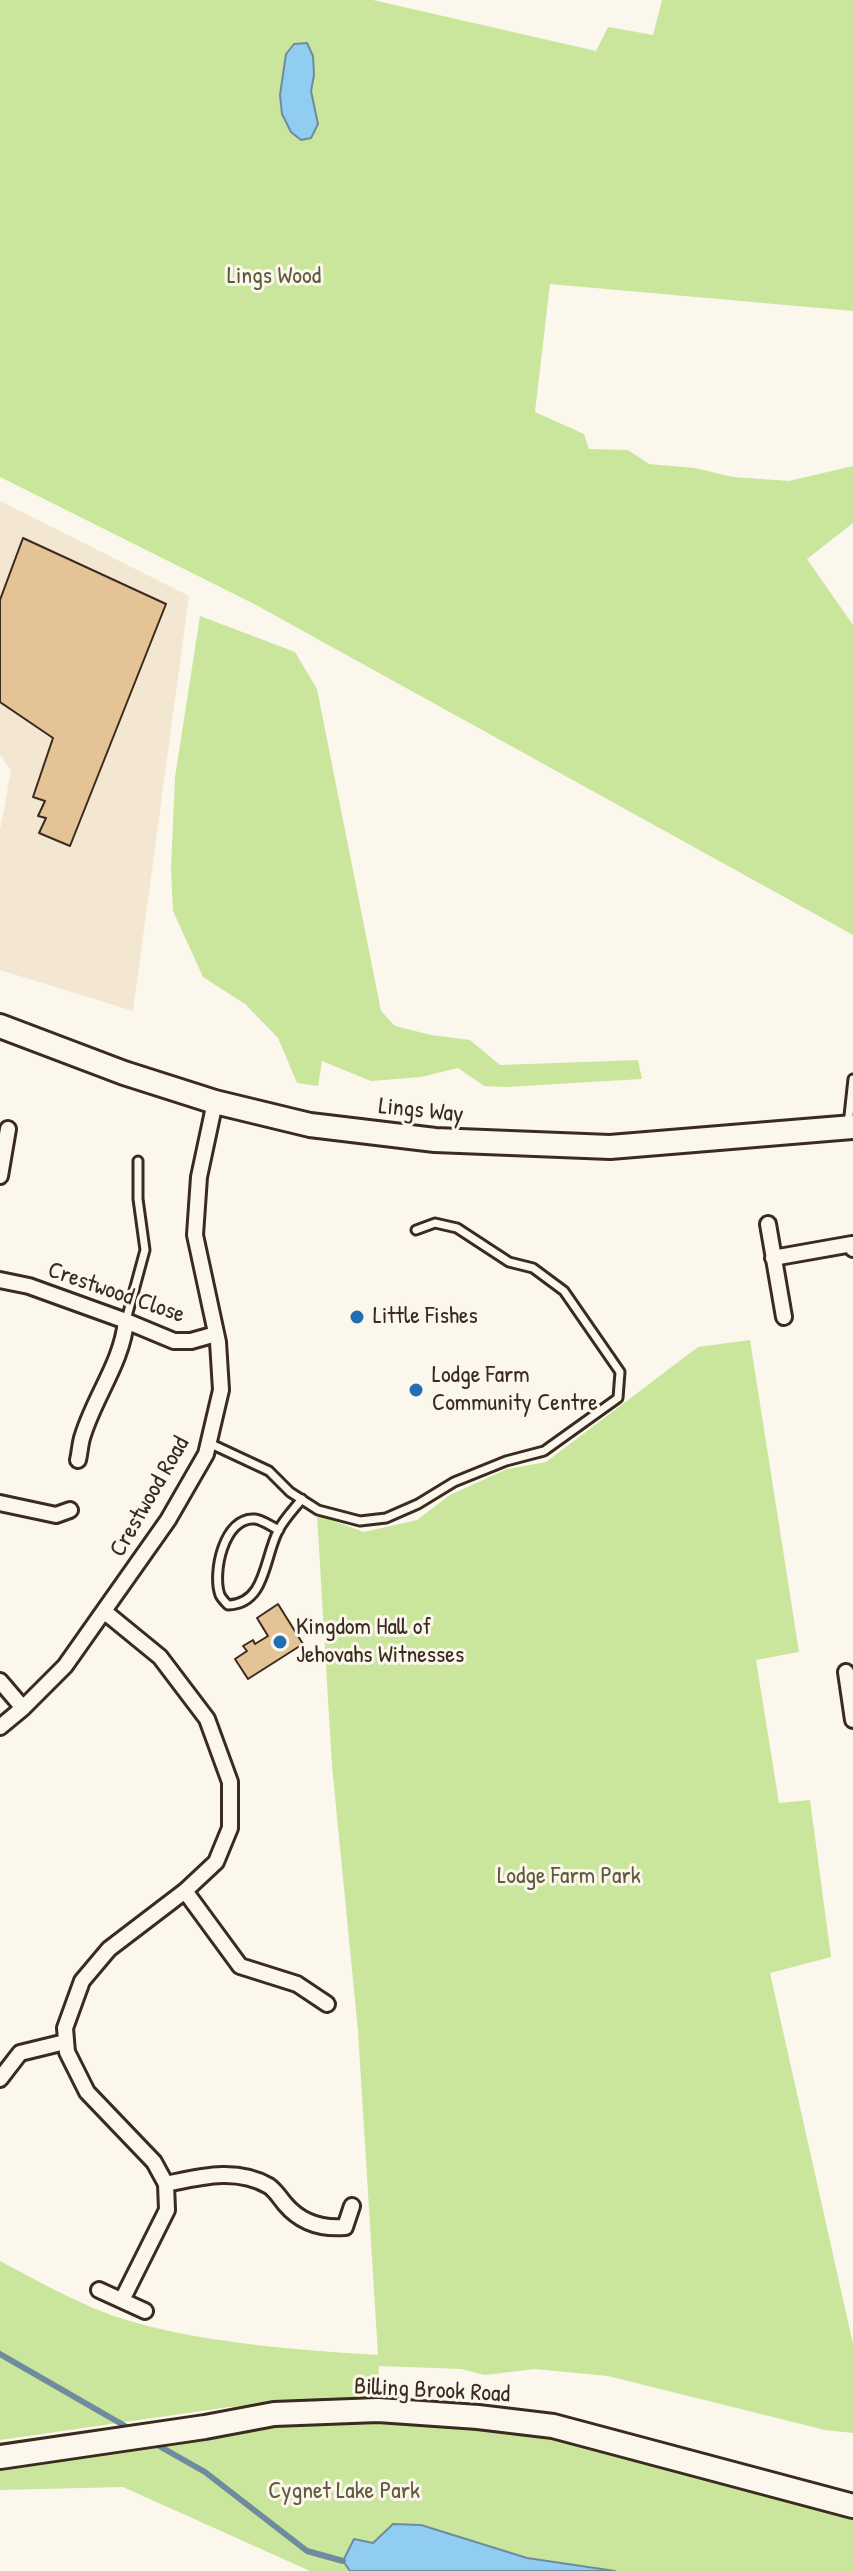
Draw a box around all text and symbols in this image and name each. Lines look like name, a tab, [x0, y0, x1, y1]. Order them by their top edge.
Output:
park label: Lings Wood	[227, 263, 321, 291]
street label: Lings Way	[377, 1092, 465, 1130]
street label: Crestwood Close	[44, 1256, 188, 1330]
place label: Little Fishes	[373, 1303, 478, 1331]
marker: Little Fishes	[348, 1308, 366, 1326]
place label: Lodge Farm Community Centre	[432, 1362, 598, 1418]
marker: Lodge Farm Community Centre	[407, 1381, 425, 1399]
street label: Crestwood Road	[104, 1432, 196, 1562]
place label: Kingdom Hall of Jehovahs Witnesses	[296, 1614, 464, 1670]
marker: Kingdom Hall of Jehovahs Witnesses	[271, 1633, 289, 1651]
park label: Lodge Farm Park	[497, 1863, 641, 1891]
street label: Billing Brook Road	[353, 2373, 511, 2409]
park label: Cygnet Lake Park	[268, 2478, 420, 2506]

